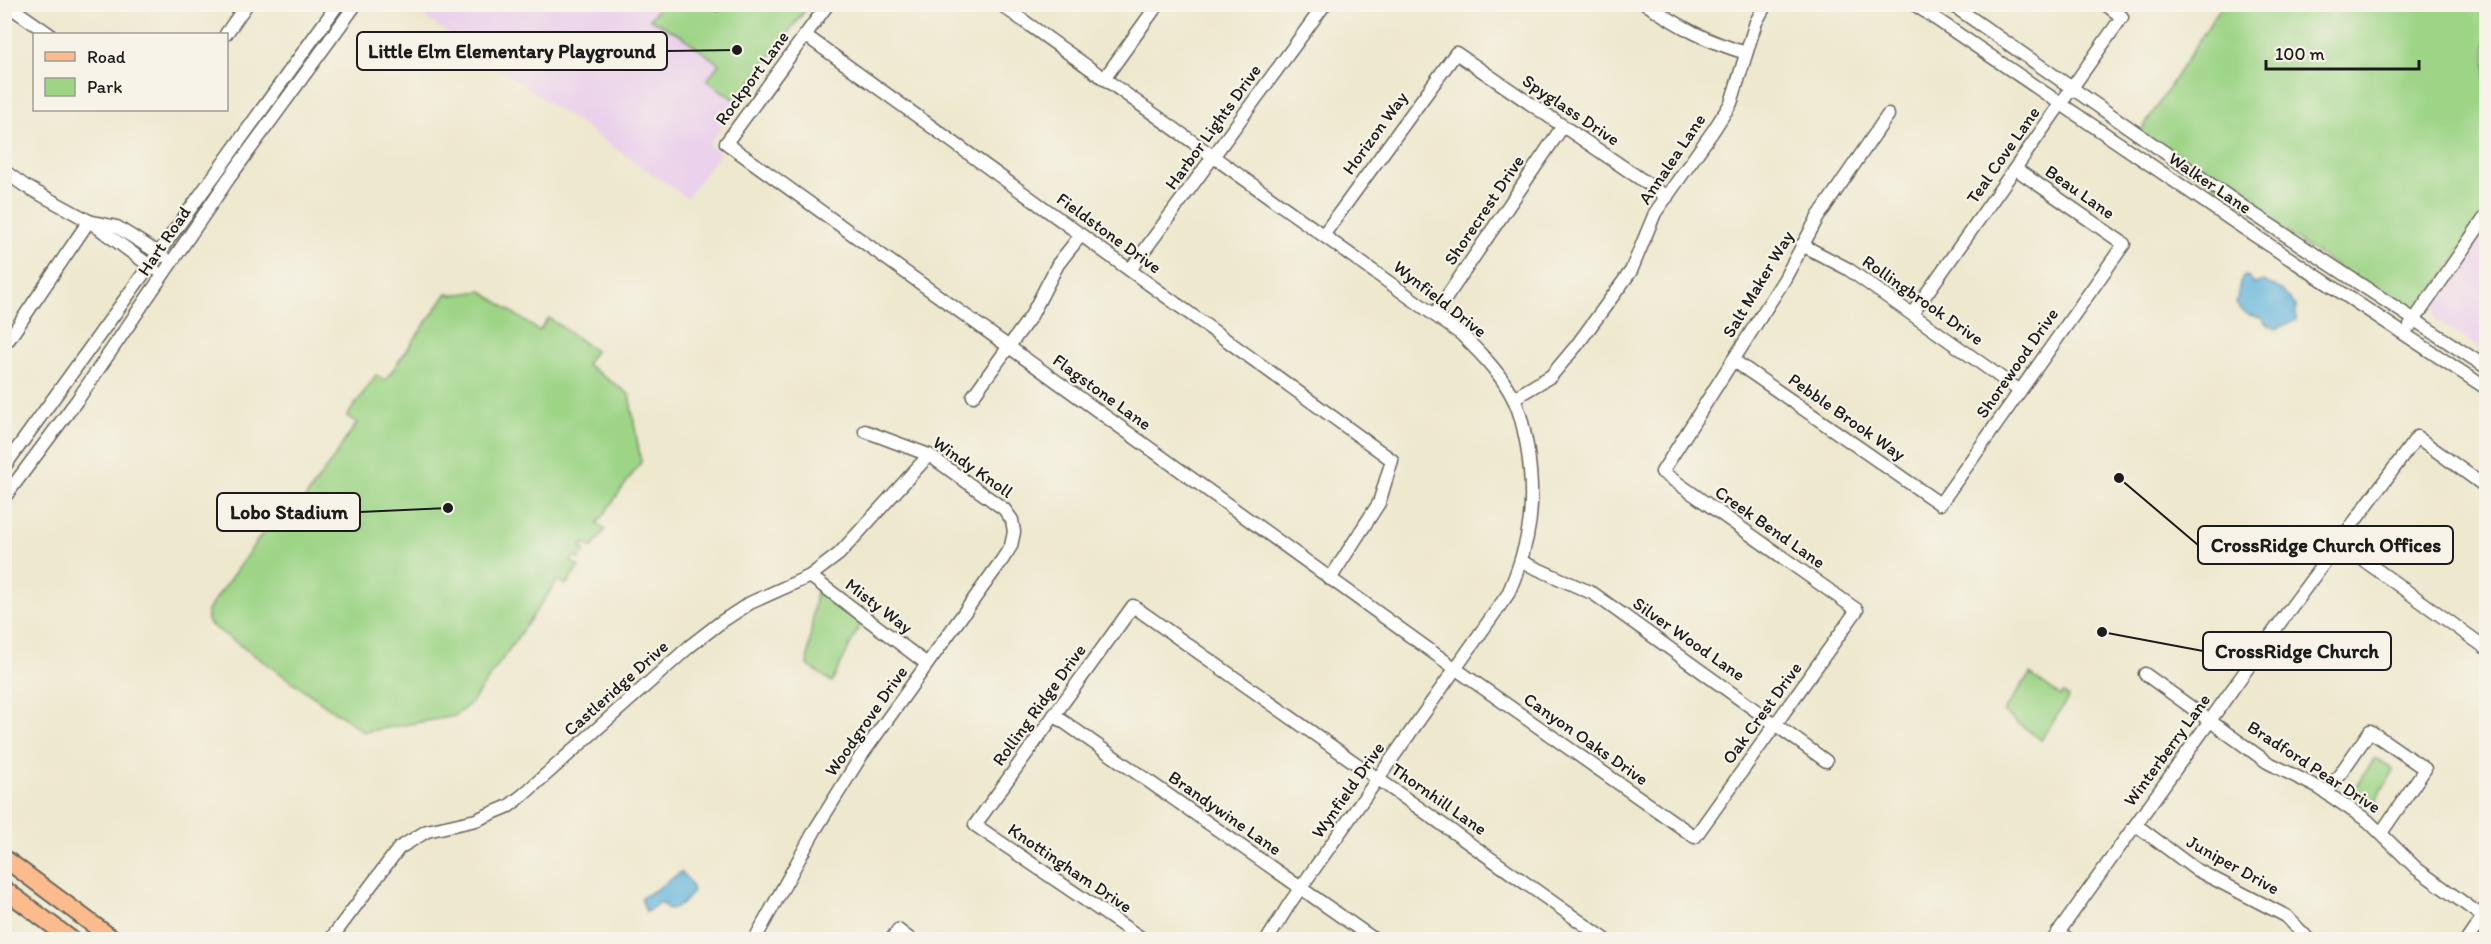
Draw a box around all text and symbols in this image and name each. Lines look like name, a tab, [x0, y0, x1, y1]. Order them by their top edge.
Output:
street label: Rockport Lane	[710, 26, 794, 130]
callout: Little Elm Elementary Playground	[357, 32, 667, 70]
legend	[33, 33, 228, 111]
scale bar	[2266, 33, 2419, 71]
text: Little Elm Elementary Playground	[368, 39, 656, 64]
text: 100 m	[2275, 43, 2325, 65]
text: Road	[87, 46, 126, 68]
street label: Harbor Lights Drive	[1160, 60, 1266, 194]
street label: Spyglass Drive	[1518, 69, 1624, 151]
text: Park	[87, 76, 122, 98]
street label: Horizon Way	[1337, 87, 1413, 179]
street label: Teal Cove Lane	[1961, 102, 2045, 208]
street label: Annalea Lane	[1634, 109, 1710, 209]
street label: Walker Lane	[2164, 147, 2256, 219]
street label: Shorecrest Drive	[1439, 151, 1529, 269]
street label: Beau Lane	[2041, 160, 2119, 224]
street label: Fieldstone Drive	[1052, 188, 1166, 278]
street label: Hart Road	[133, 202, 195, 280]
street label: Salt Maker Way	[1717, 226, 1799, 342]
street label: Rollingbrook Drive	[1858, 250, 1988, 350]
street label: Wynfield Drive	[1389, 256, 1491, 342]
street label: Shorewood Drive	[1971, 304, 2063, 422]
street label: Flagstone Lane	[1048, 349, 1156, 435]
street label: Pebble Brook Way	[1784, 368, 1910, 466]
street label: Windy Knoll	[929, 431, 1017, 503]
street label: Creek Bend Lane	[1711, 481, 1829, 573]
callout: Lobo Stadium	[217, 493, 360, 531]
text: Lobo Stadium	[230, 500, 348, 524]
callout: CrossRidge Church Offices	[2198, 526, 2453, 564]
text: CrossRidge Church Offices	[2211, 533, 2441, 558]
street label: Misty Way	[841, 574, 918, 639]
street label: Silver Wood Lane	[1629, 592, 1749, 686]
callout: CrossRidge Church	[2203, 632, 2391, 670]
street label: Castleridge Drive	[559, 635, 673, 741]
text: CrossRidge Church	[2215, 639, 2379, 664]
street label: Rolling Ridge Drive	[987, 640, 1091, 770]
street label: Oak Crest Drive	[1718, 658, 1806, 768]
street label: Woodgrove Drive	[820, 662, 912, 780]
street label: Canyon Oaks Drive	[1519, 688, 1653, 790]
street label: Winterberry Lane	[2119, 689, 2215, 811]
street label: Bradford Pear Drive	[2243, 716, 2385, 818]
street label: Wynfield Drive	[1307, 738, 1389, 842]
street label: Thornhill Lane	[1387, 758, 1491, 840]
street label: Brandywine Lane	[1164, 766, 1286, 860]
street label: Knottingham Drive	[1004, 818, 1136, 918]
street label: Juniper Drive	[2183, 830, 2283, 900]

